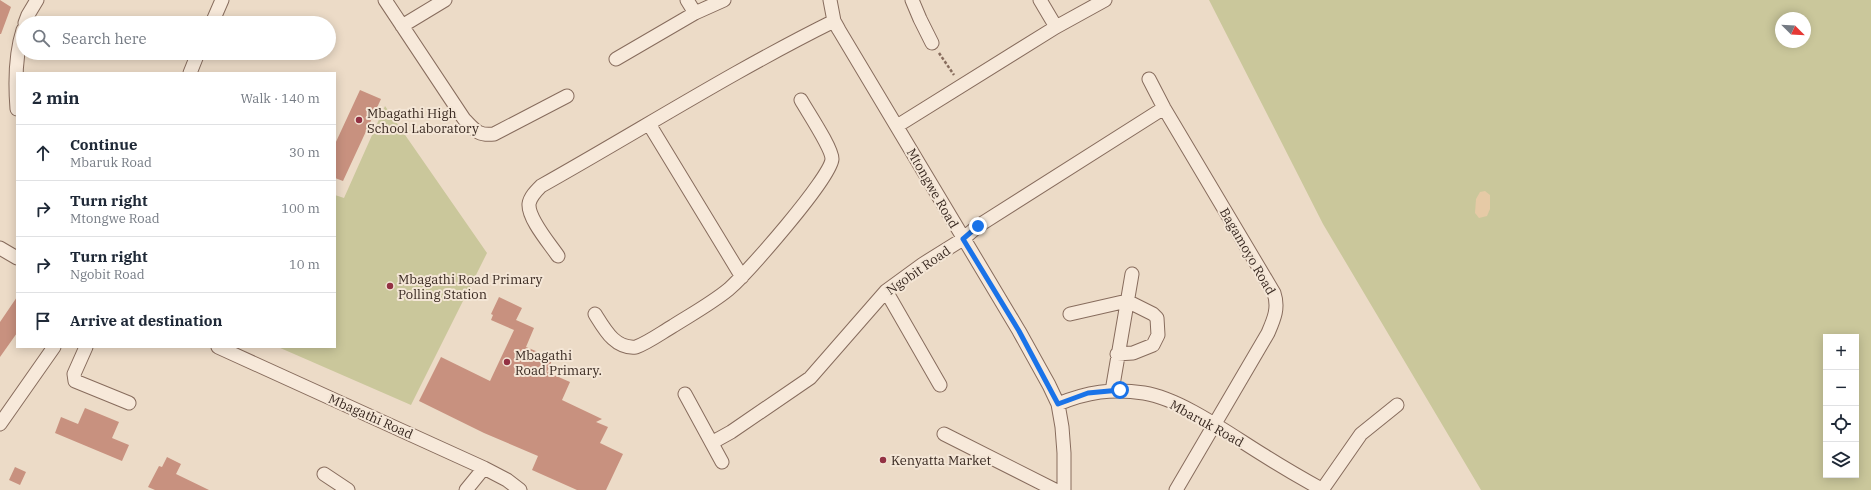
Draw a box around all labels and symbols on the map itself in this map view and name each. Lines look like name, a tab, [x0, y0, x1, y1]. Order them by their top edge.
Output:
north arrow	[1775, 12, 1811, 48]
place label: Mbagathi High School Laboratory	[367, 105, 479, 137]
marker: Mbagathi High School Laboratory	[354, 115, 364, 125]
street label: Mtongwe Road	[903, 145, 962, 231]
street label: Bagamoyo Road	[1216, 205, 1279, 298]
route end	[969, 217, 987, 235]
street label: Ngobit Road	[883, 242, 954, 299]
place label: Mbagathi Road Primary Polling Station	[398, 271, 543, 303]
marker: Mbagathi Road Primary Polling Station	[385, 281, 395, 291]
place label: Mbagathi Road Primary.	[515, 347, 602, 379]
marker: Mbagathi Road Primary.	[502, 357, 512, 367]
route start	[1111, 381, 1129, 399]
street label: Mbagathi Road	[326, 390, 416, 443]
street label: Mbaruk Road	[1167, 396, 1247, 451]
place label: Kenyatta Market	[891, 452, 991, 469]
marker: Kenyatta Market	[878, 455, 888, 465]

